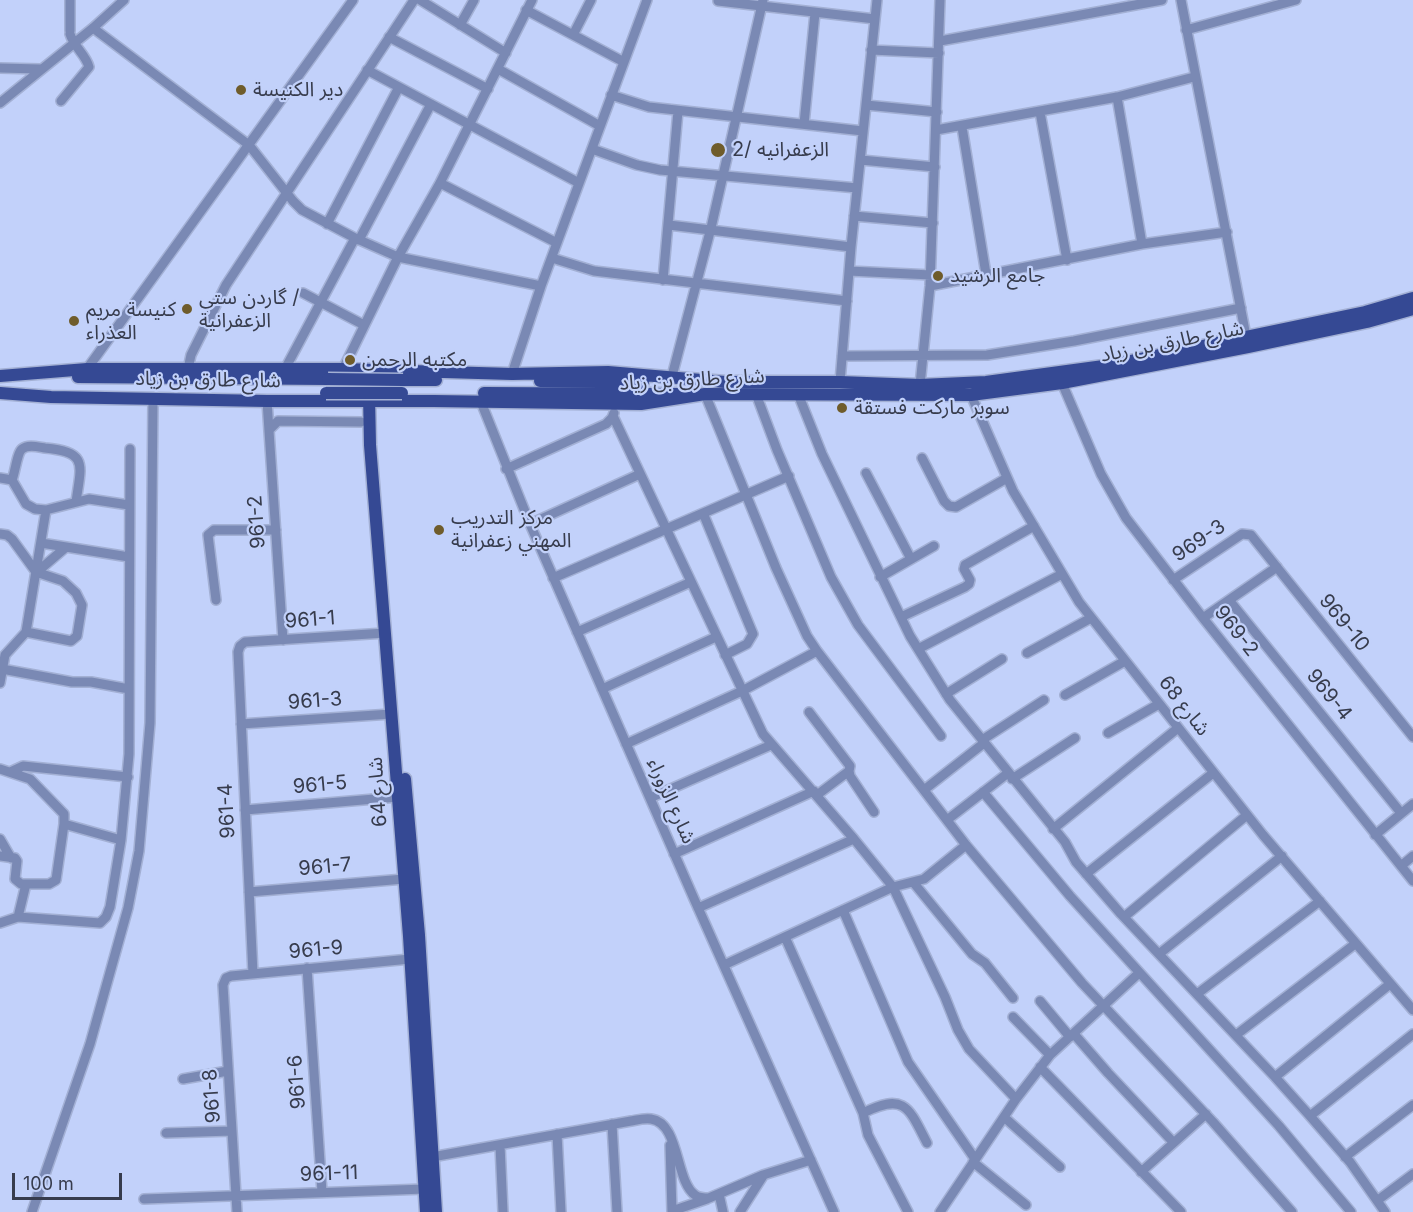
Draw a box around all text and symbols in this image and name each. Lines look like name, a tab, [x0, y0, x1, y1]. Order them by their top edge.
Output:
place label: دير الكنيسة	[253, 78, 343, 102]
marker: دير الكنيسة	[234, 83, 248, 97]
place label: الزعفرانيه /2	[732, 138, 829, 162]
marker: الزعفرانيه /2	[709, 141, 727, 159]
place label: جامع الرشيد	[950, 264, 1045, 288]
marker: جامع الرشيد	[931, 269, 945, 283]
place label: گاردن ستي / الزعفرانية	[199, 286, 299, 333]
place label: كنيسة مريم العذراء	[86, 298, 176, 345]
marker: گاردن ستي / الزعفرانية	[180, 302, 194, 316]
marker: كنيسة مريم العذراء	[67, 314, 81, 328]
street label: شارع طارق بن زياد	[1098, 316, 1246, 368]
place label: مكتبه الرحمن	[362, 348, 467, 372]
marker: مكتبه الرحمن	[343, 353, 357, 367]
street label: شارع طارق بن زياد	[619, 364, 765, 396]
street label: شارع طارق بن زياد	[135, 367, 281, 393]
place label: سوبر ماركت فستقة	[854, 396, 1010, 420]
marker: سوبر ماركت فستقة	[835, 401, 849, 415]
street label: 961-2	[243, 494, 271, 550]
place label: مركز التدريب المهني زعفرانية	[451, 506, 571, 553]
street label: 969-3	[1168, 515, 1230, 567]
marker: مركز التدريب المهني زعفرانية	[432, 523, 446, 537]
street label: 969-10	[1314, 589, 1374, 657]
street label: 969-2	[1209, 601, 1263, 661]
street label: 961-1	[284, 606, 336, 634]
street label: 969-4	[1301, 664, 1357, 726]
street label: شارع 68	[1153, 671, 1215, 741]
street label: 961-3	[287, 687, 343, 715]
street label: شارع الزوراء	[641, 754, 701, 848]
street label: شارع 64	[364, 756, 392, 828]
street label: 961-5	[292, 771, 348, 799]
street label: 961-4	[214, 783, 240, 839]
street label: 961-7	[298, 853, 352, 881]
street label: 961-9	[288, 936, 344, 964]
street label: 961-6	[283, 1054, 311, 1110]
street label: 961-8	[198, 1068, 226, 1124]
scale bar	[15, 1161, 124, 1199]
street label: 961-11	[299, 1161, 359, 1187]
text: 100 m	[23, 1173, 74, 1194]

